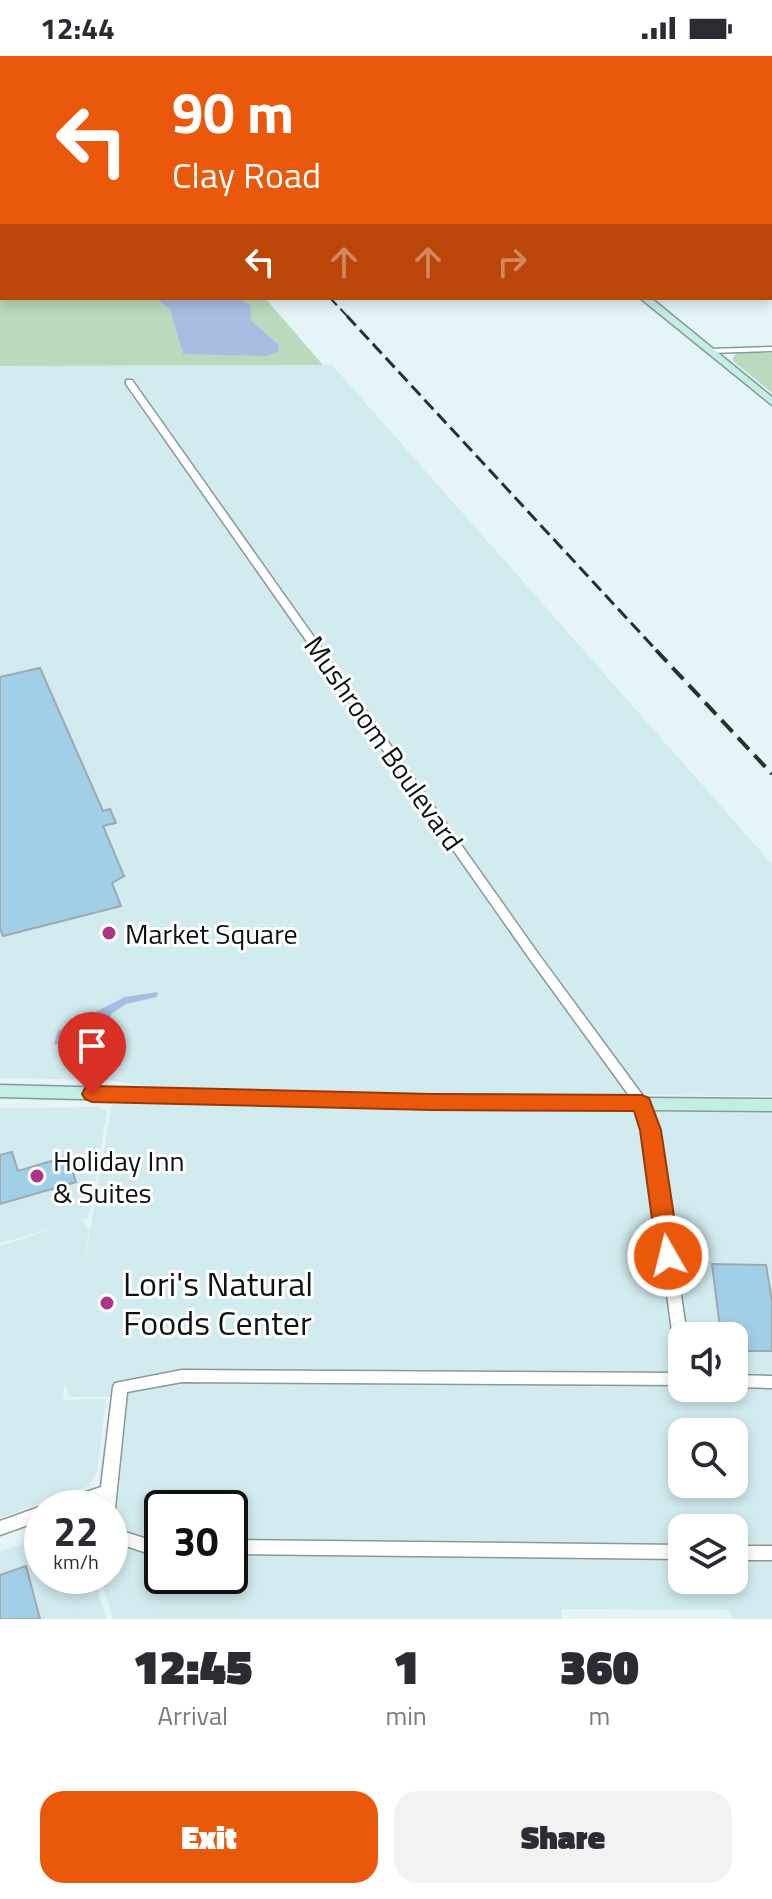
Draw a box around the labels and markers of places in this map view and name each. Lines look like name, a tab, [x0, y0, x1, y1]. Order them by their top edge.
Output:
place label: Market Square	[125, 912, 298, 955]
marker: Market Square	[100, 924, 118, 942]
pin	[58, 1012, 126, 1094]
place label: Holiday Inn & Suites	[53, 1139, 185, 1214]
marker: Holiday Inn & Suites	[28, 1167, 46, 1185]
place label: Lori's Natural Foods Center	[123, 1257, 313, 1348]
marker: Lori's Natural Foods Center	[98, 1294, 116, 1312]

